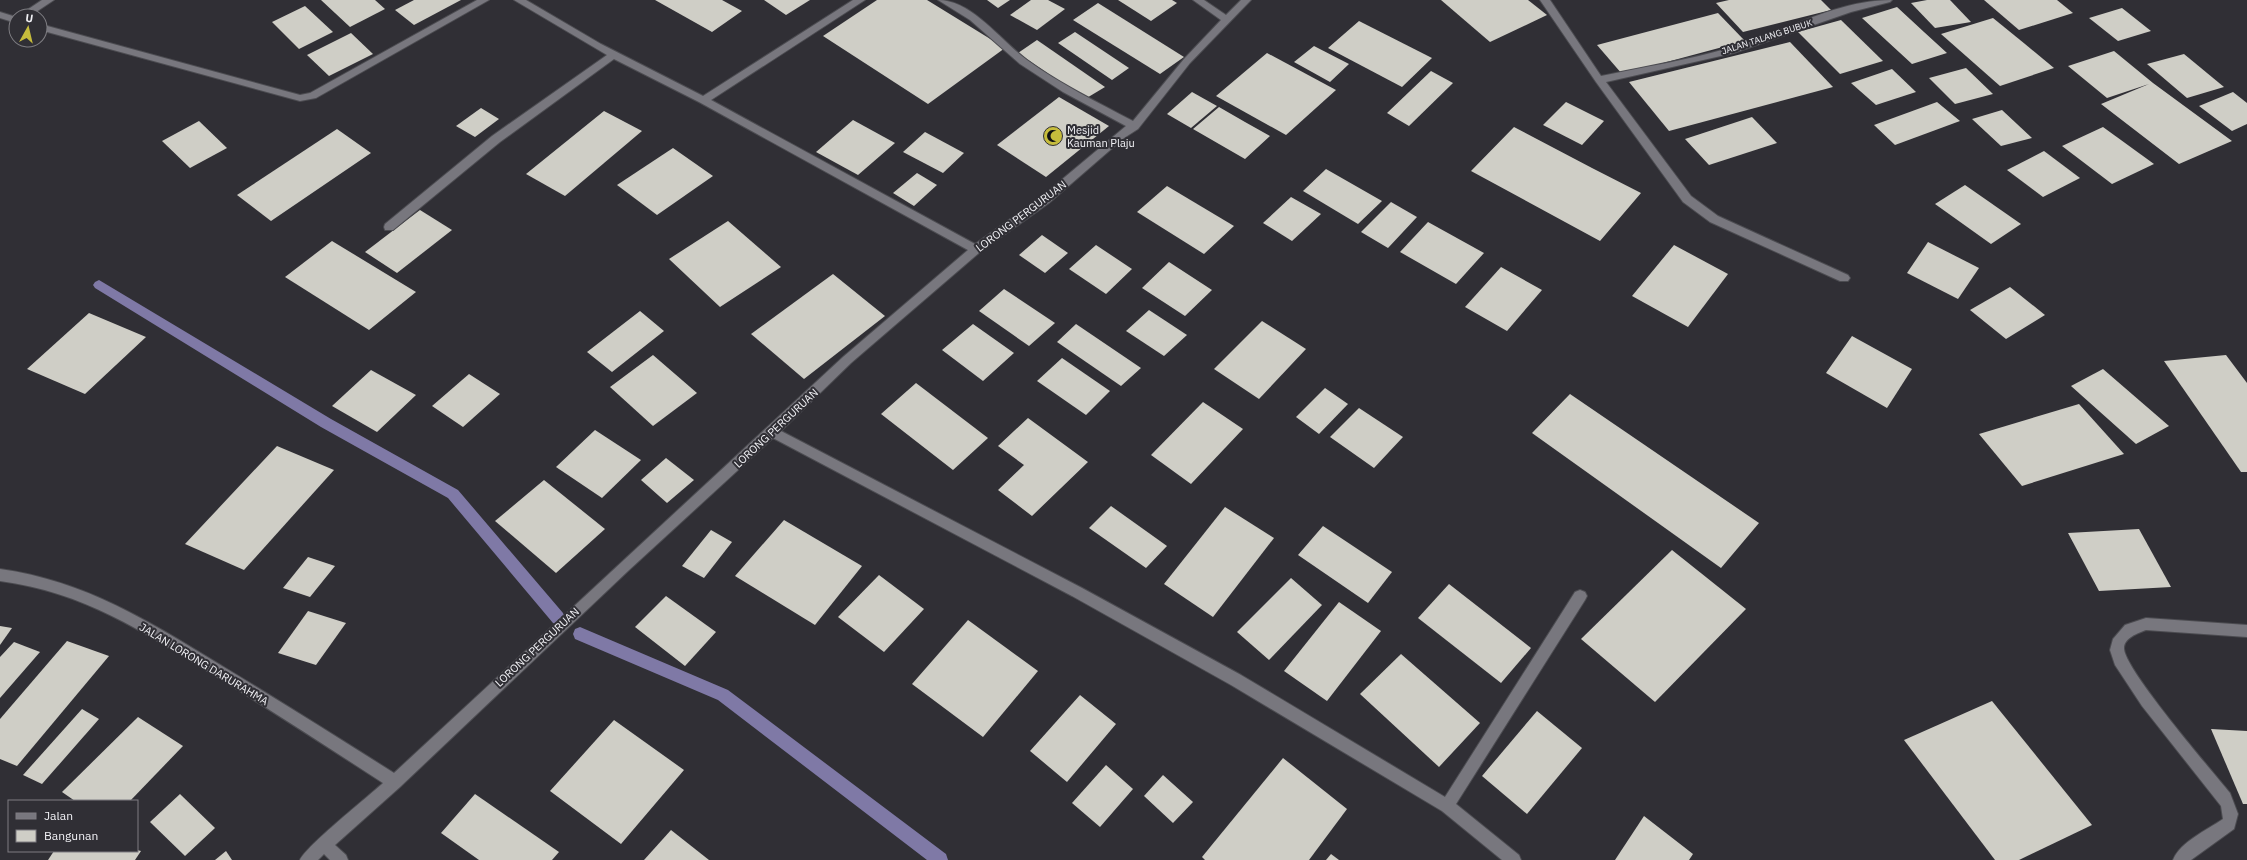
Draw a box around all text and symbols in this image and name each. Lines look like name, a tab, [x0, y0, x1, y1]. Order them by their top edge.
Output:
north arrow	[8, 8, 48, 48]
text: U	[25, 11, 34, 26]
street label: JALAN TALANG BUBUK	[1720, 17, 1814, 56]
place label: Mesjid Kauman Plaju	[1067, 123, 1135, 150]
mosque icon: Mesjid Kauman Plaju	[1042, 125, 1064, 147]
street label: LORONG PERGURUAN	[973, 177, 1069, 255]
street label: LORONG PERGURUAN	[731, 385, 821, 471]
street label: LORONG PERGURUAN	[492, 604, 582, 690]
street label: JALAN LORONG DARURAHMA	[137, 620, 271, 708]
legend	[8, 800, 138, 852]
text: Jalan	[44, 808, 73, 823]
text: Bangunan	[44, 828, 98, 843]

